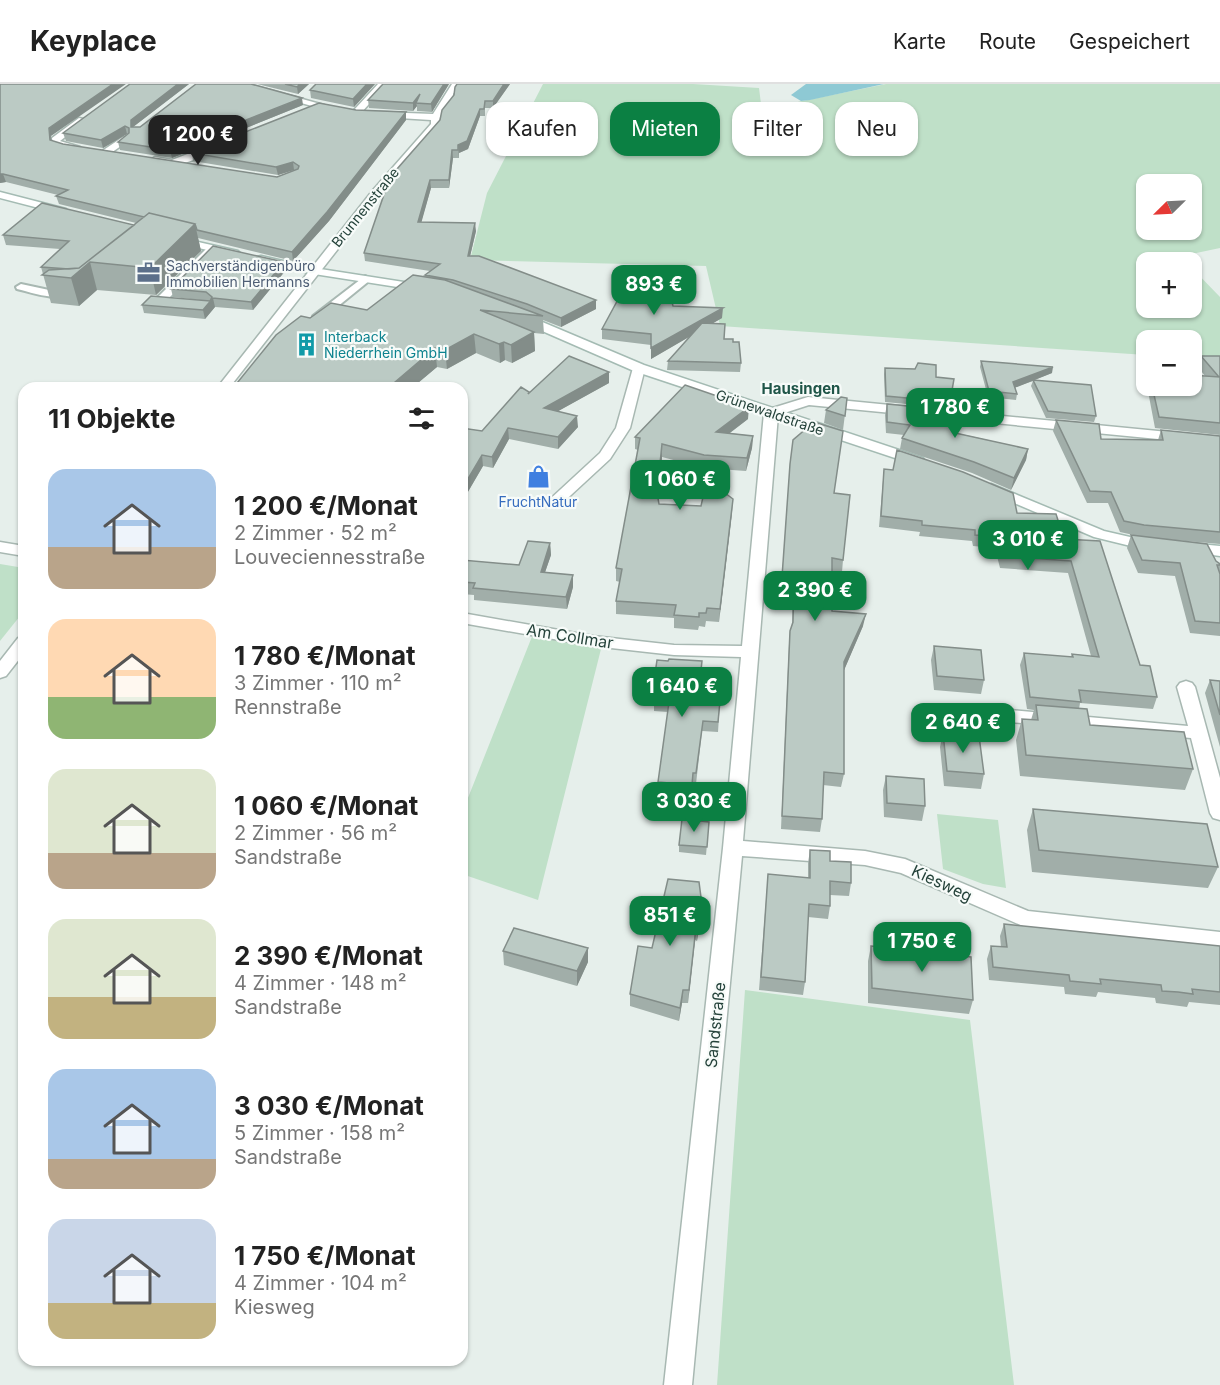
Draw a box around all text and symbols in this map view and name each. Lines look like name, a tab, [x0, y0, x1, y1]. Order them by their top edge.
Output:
text: Keyplace	[30, 24, 157, 58]
text: Karte	[893, 29, 946, 54]
text: Route	[979, 29, 1036, 54]
text: Gespeichert	[1069, 29, 1190, 54]
chip: Kaufen	[486, 102, 598, 156]
chip: Mieten	[610, 102, 720, 156]
chip: Filter	[732, 102, 823, 156]
chip: Neu	[835, 102, 918, 156]
pin: 1 200 €	[143, 115, 253, 166]
text: 1 200 €	[162, 122, 234, 146]
street label: Brunnenstraße	[328, 164, 402, 250]
north arrow	[1136, 174, 1202, 240]
map controls	[1136, 174, 1202, 396]
button: +	[1136, 252, 1202, 318]
place label: Sachverständigenbüro Immobilien Hermanns	[166, 257, 315, 290]
office icon: Sachverständigenbüro Immobilien Hermanns	[135, 260, 161, 286]
pin: 893 €	[612, 265, 696, 316]
text: 893 €	[625, 272, 683, 296]
place label: Interback Niederrhein GmbH	[324, 328, 448, 361]
button: −	[1136, 330, 1202, 396]
building icon: Interback Niederrhein GmbH	[293, 331, 319, 357]
district label: Hausingen	[762, 379, 840, 398]
street label: Grünewaldstraße	[714, 386, 826, 438]
pin: 1 780 €	[900, 388, 1010, 439]
text: 1 780 €	[920, 395, 990, 419]
icon: filters	[405, 402, 438, 435]
text: 11 Objekte	[48, 403, 175, 434]
pin: 1 060 €	[625, 460, 735, 511]
shop icon: FruchtNatur	[525, 464, 551, 490]
text: 1 060 €	[644, 467, 716, 491]
text: 1 200 €/Monat	[234, 490, 418, 521]
icon: home	[96, 493, 168, 565]
place label: FruchtNatur	[499, 493, 577, 510]
pin: 3 010 €	[973, 520, 1083, 571]
text: 2 Zimmer · 52 m²	[234, 521, 397, 545]
text: 3 010 €	[992, 527, 1064, 551]
text: Louveciennesstraße	[234, 545, 425, 569]
pin: 2 390 €	[760, 571, 870, 622]
text: 2 390 €	[777, 578, 853, 602]
street label: Am Collmar	[525, 619, 615, 653]
text: 1 780 €/Monat	[234, 640, 416, 671]
icon: home	[96, 643, 168, 715]
pin: 1 640 €	[627, 667, 737, 718]
text: 3 Zimmer · 110 m²	[234, 671, 402, 695]
text: 1 640 €	[646, 674, 718, 698]
text: Rennstraße	[234, 695, 342, 719]
pin: 2 640 €	[908, 703, 1018, 754]
text: 2 640 €	[925, 710, 1001, 734]
pin: 3 030 €	[639, 782, 749, 833]
text: 3 030 €	[656, 789, 732, 813]
text: 1 060 €/Monat	[234, 790, 418, 821]
icon: home	[96, 793, 168, 865]
text: 2 Zimmer · 56 m²	[234, 821, 397, 845]
text: Sandstraße	[234, 845, 342, 869]
street label: Kiesweg	[909, 860, 975, 906]
pin: 851 €	[628, 896, 712, 947]
text: 851 €	[644, 903, 696, 927]
pin: 1 750 €	[867, 922, 977, 973]
text: 1 750 €	[887, 929, 957, 953]
text: 2 390 €/Monat	[234, 940, 423, 971]
icon: home	[96, 943, 168, 1015]
text: 4 Zimmer · 148 m²	[234, 971, 407, 995]
street label: Sandstraße	[701, 981, 729, 1069]
text: Sandstraße	[234, 995, 342, 1019]
text: 3 030 €/Monat	[234, 1090, 424, 1121]
icon: home	[96, 1093, 168, 1165]
text: 5 Zimmer · 158 m²	[234, 1121, 405, 1145]
text: Sandstraße	[234, 1145, 342, 1169]
text: 1 750 €/Monat	[234, 1240, 415, 1271]
icon: home	[96, 1243, 168, 1315]
text: 4 Zimmer · 104 m²	[234, 1271, 407, 1295]
text: Kiesweg	[234, 1295, 315, 1319]

